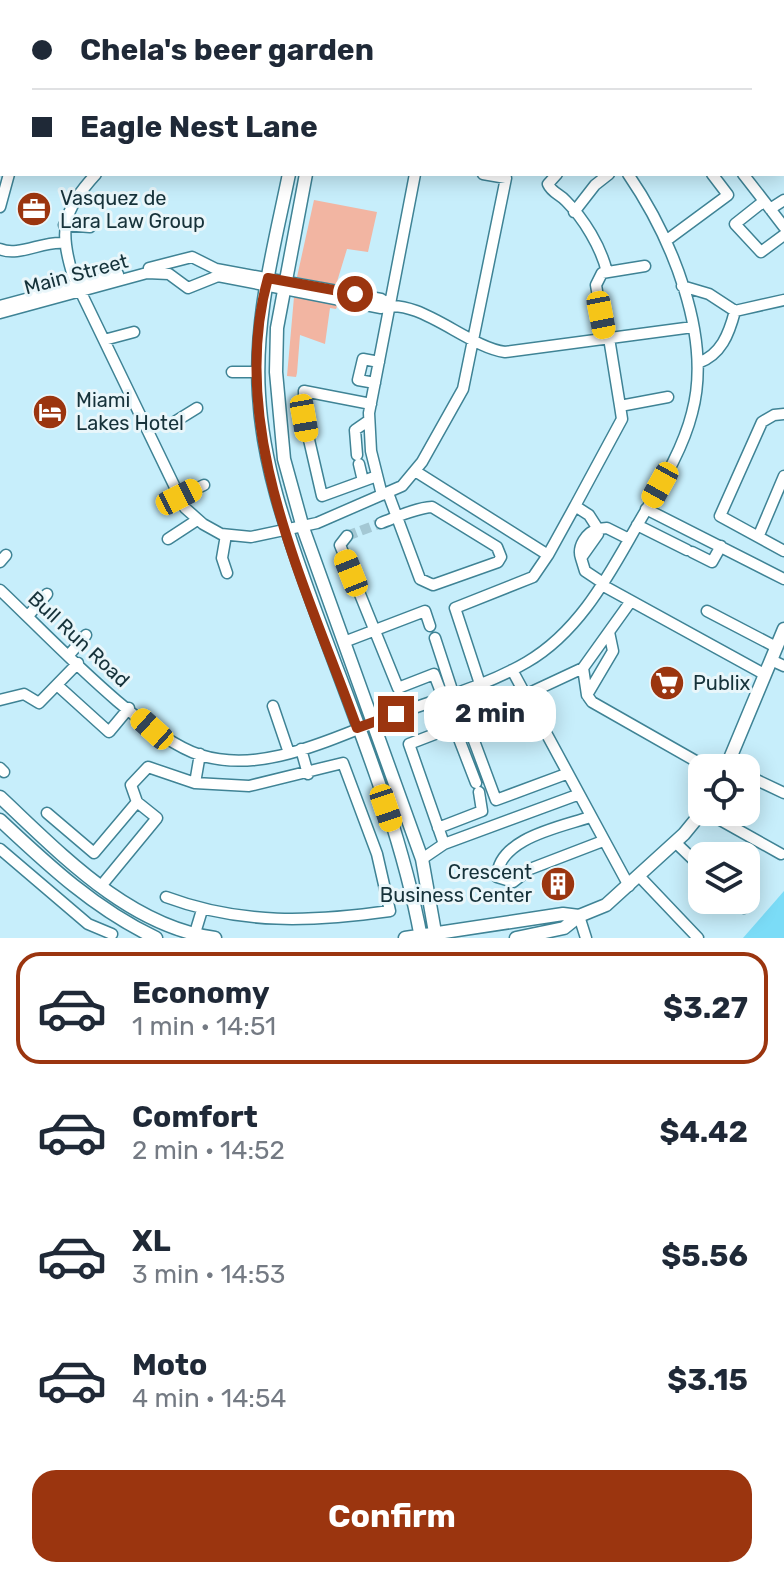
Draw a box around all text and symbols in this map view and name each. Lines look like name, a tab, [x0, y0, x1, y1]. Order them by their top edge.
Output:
text: Chela's beer garden	[80, 32, 374, 68]
text: Eagle Nest Lane	[80, 109, 318, 145]
place label: Vasquez de Lara Law Group	[60, 186, 205, 233]
office icon: Vasquez de Lara Law Group	[15, 190, 53, 228]
street label: Main Street	[21, 249, 131, 299]
route start	[337, 276, 373, 312]
car	[585, 289, 617, 341]
place label: Miami Lakes Hotel	[76, 388, 184, 435]
car	[288, 392, 320, 444]
hotel icon: Miami Lakes Hotel	[31, 393, 69, 431]
car	[638, 458, 682, 512]
car	[152, 475, 206, 519]
car	[331, 546, 371, 600]
street label: Bull Run Road	[23, 586, 135, 692]
supermarket icon: Publix	[648, 664, 686, 702]
place label: Publix	[693, 671, 750, 695]
callout: 2 min	[424, 686, 556, 742]
route end	[378, 696, 414, 732]
text: 2 min	[455, 698, 525, 729]
car	[126, 704, 178, 754]
map controls	[688, 754, 760, 914]
button: locate	[688, 754, 760, 826]
car	[367, 781, 405, 835]
button: layers	[688, 842, 760, 914]
place label: Crescent Business Center	[380, 860, 532, 907]
building icon: Crescent Business Center	[539, 865, 577, 903]
icon: car	[36, 972, 108, 1044]
text: Economy	[132, 975, 270, 1011]
text: $3.27	[663, 990, 748, 1026]
text: 1 min · 14:51	[132, 1011, 276, 1042]
icon: car	[36, 1096, 108, 1168]
text: Comfort	[132, 1099, 258, 1135]
text: $4.42	[659, 1114, 748, 1150]
text: 2 min · 14:52	[132, 1135, 285, 1166]
icon: car	[36, 1220, 108, 1292]
text: XL	[132, 1223, 171, 1259]
text: $5.56	[661, 1238, 748, 1274]
text: 3 min · 14:53	[132, 1259, 285, 1290]
icon: car	[36, 1344, 108, 1416]
text: Moto	[132, 1347, 207, 1383]
text: $3.15	[667, 1362, 748, 1398]
text: 4 min · 14:54	[132, 1383, 287, 1414]
button: Confirm	[32, 1470, 752, 1562]

